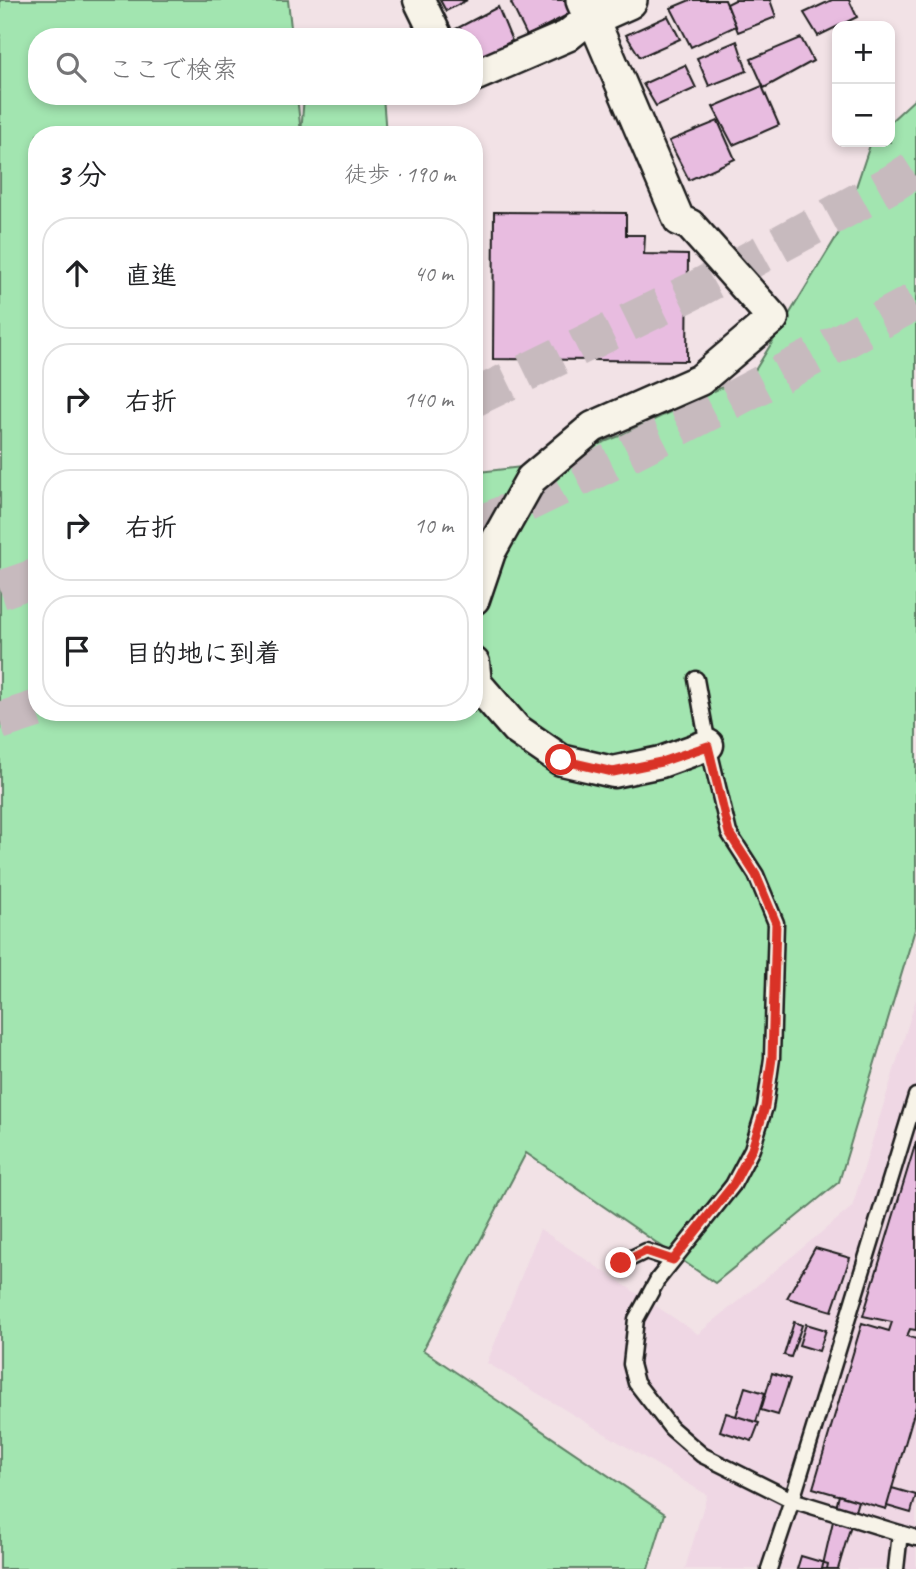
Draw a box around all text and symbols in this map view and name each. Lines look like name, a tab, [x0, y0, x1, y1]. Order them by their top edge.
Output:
map controls	[832, 21, 895, 147]
button: +	[832, 21, 895, 84]
search box	[28, 28, 483, 105]
icon: search	[52, 48, 90, 86]
text: ここで検索	[108, 53, 238, 86]
button: −	[832, 84, 895, 147]
text: 3 分	[56, 156, 107, 194]
text: 徒歩 · 190 m	[344, 160, 455, 189]
icon: ahead	[58, 254, 96, 292]
text: 直進	[125, 259, 177, 292]
text: 40 m	[414, 259, 453, 288]
icon: right	[58, 380, 96, 418]
text: 右折	[125, 385, 177, 418]
text: 140 m	[404, 385, 453, 414]
icon: right	[58, 506, 96, 544]
text: 右折	[125, 511, 177, 544]
text: 10 m	[414, 511, 453, 540]
icon: arrive	[58, 632, 96, 670]
text: 目的地に到着	[125, 637, 281, 670]
route start	[545, 744, 576, 775]
route end	[605, 1247, 636, 1278]

